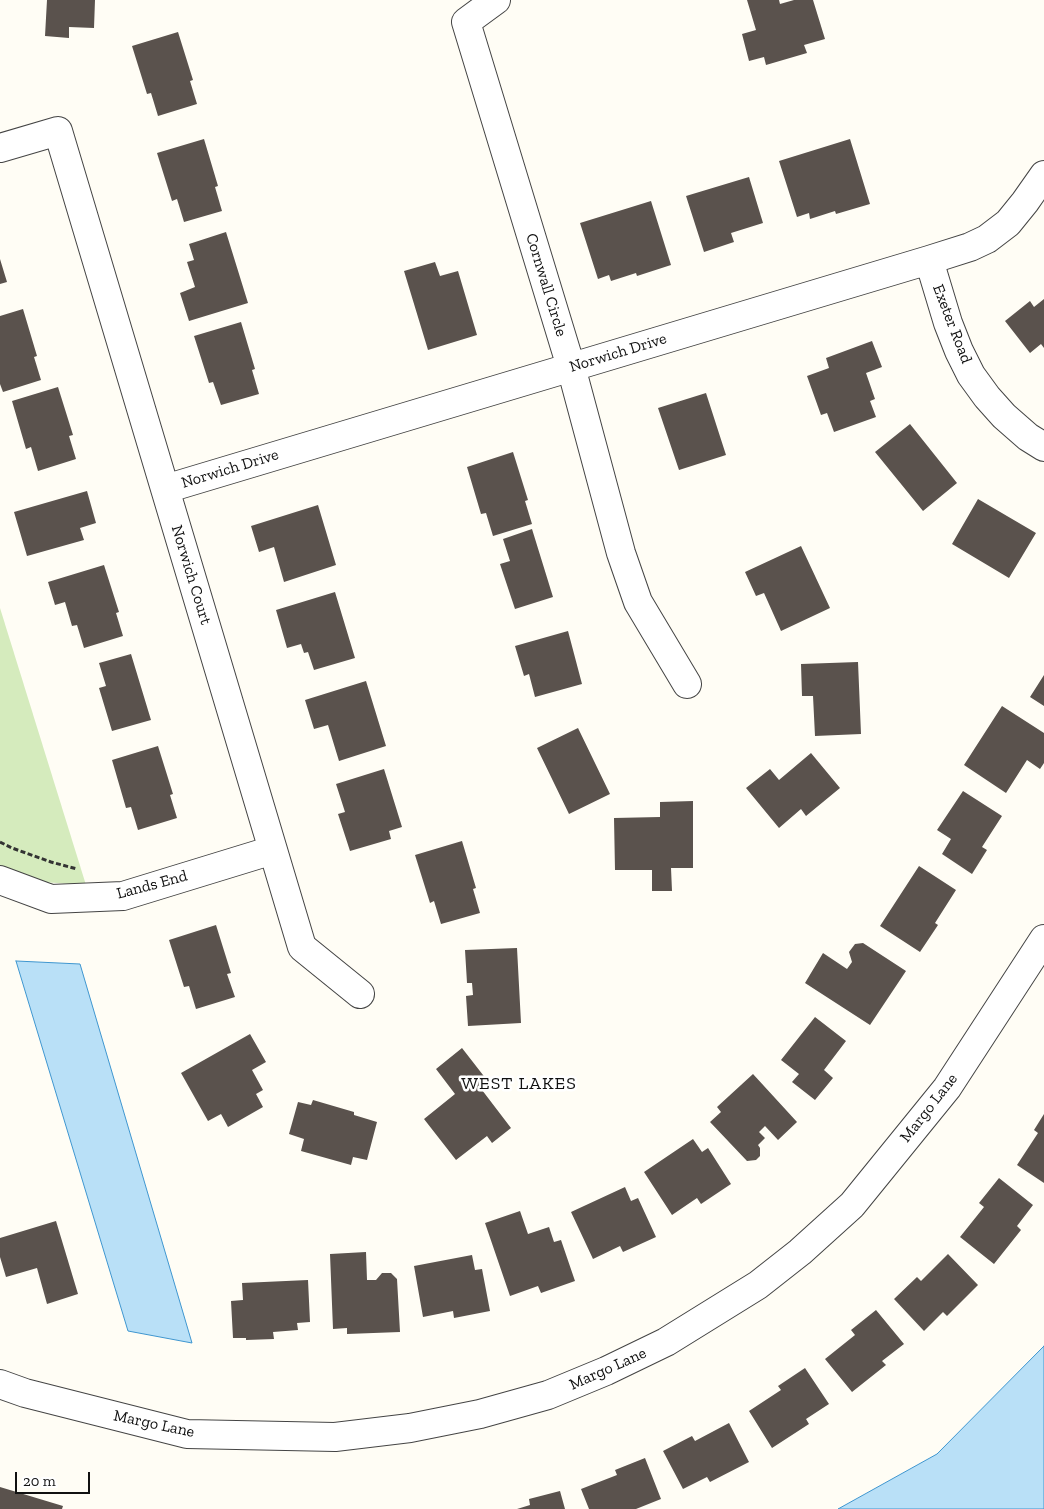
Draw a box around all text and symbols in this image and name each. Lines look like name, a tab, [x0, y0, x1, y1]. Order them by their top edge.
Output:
street label: Cornwall Circle	[521, 231, 571, 339]
street label: Exeter Road	[928, 282, 976, 366]
street label: Norwich Drive	[567, 329, 669, 377]
street label: Norwich Drive	[179, 445, 281, 493]
street label: Norwich Court	[167, 523, 215, 627]
street label: Lands End	[115, 866, 189, 904]
street label: Margo Lane	[896, 1070, 962, 1146]
district label: WEST LAKES	[460, 1073, 578, 1095]
street label: Margo Lane	[567, 1344, 649, 1394]
street label: Margo Lane	[112, 1406, 196, 1442]
scale bar	[18, 1462, 92, 1494]
text: 20 m	[23, 1472, 56, 1490]

